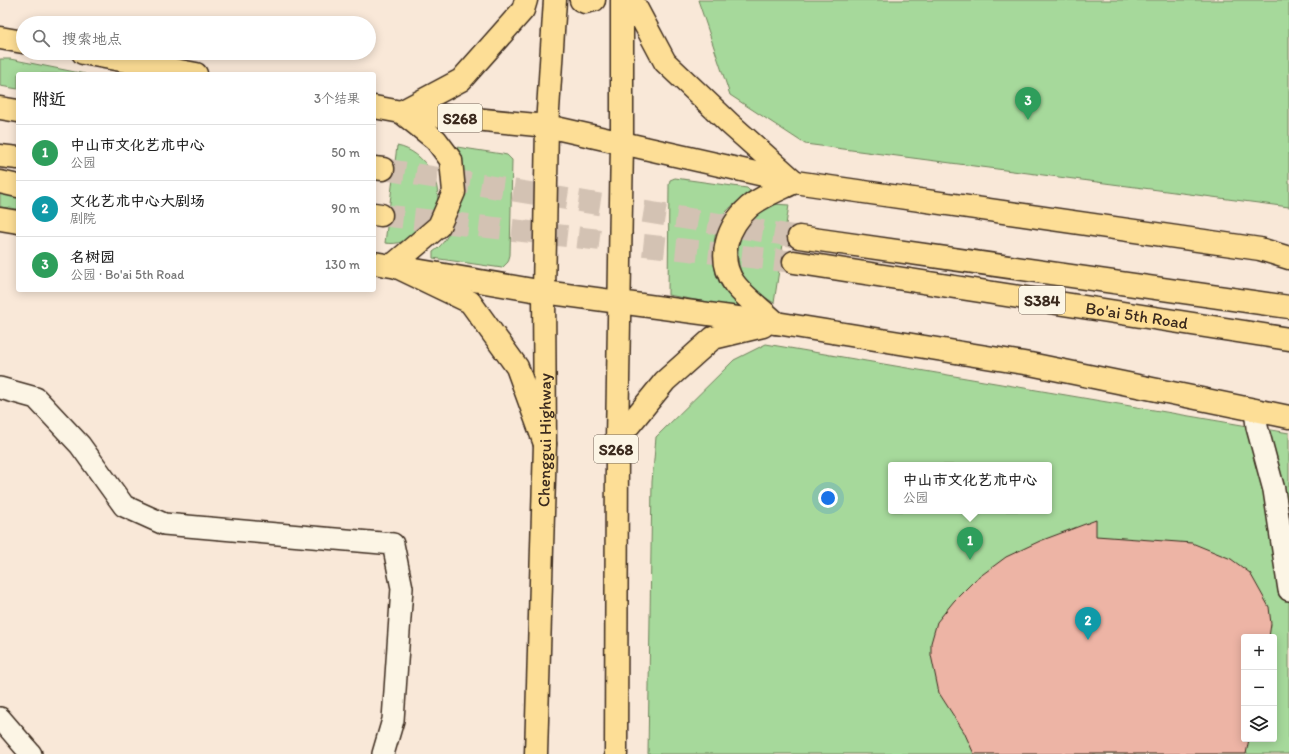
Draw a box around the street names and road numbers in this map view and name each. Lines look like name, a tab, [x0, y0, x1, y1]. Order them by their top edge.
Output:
road number: S268	[438, 104, 482, 132]
road number: S384	[1019, 286, 1065, 314]
street label: Bo'ai 5th Road	[1084, 297, 1190, 333]
street label: Chenggui Highway	[533, 373, 555, 507]
road number: S268	[594, 435, 638, 463]

